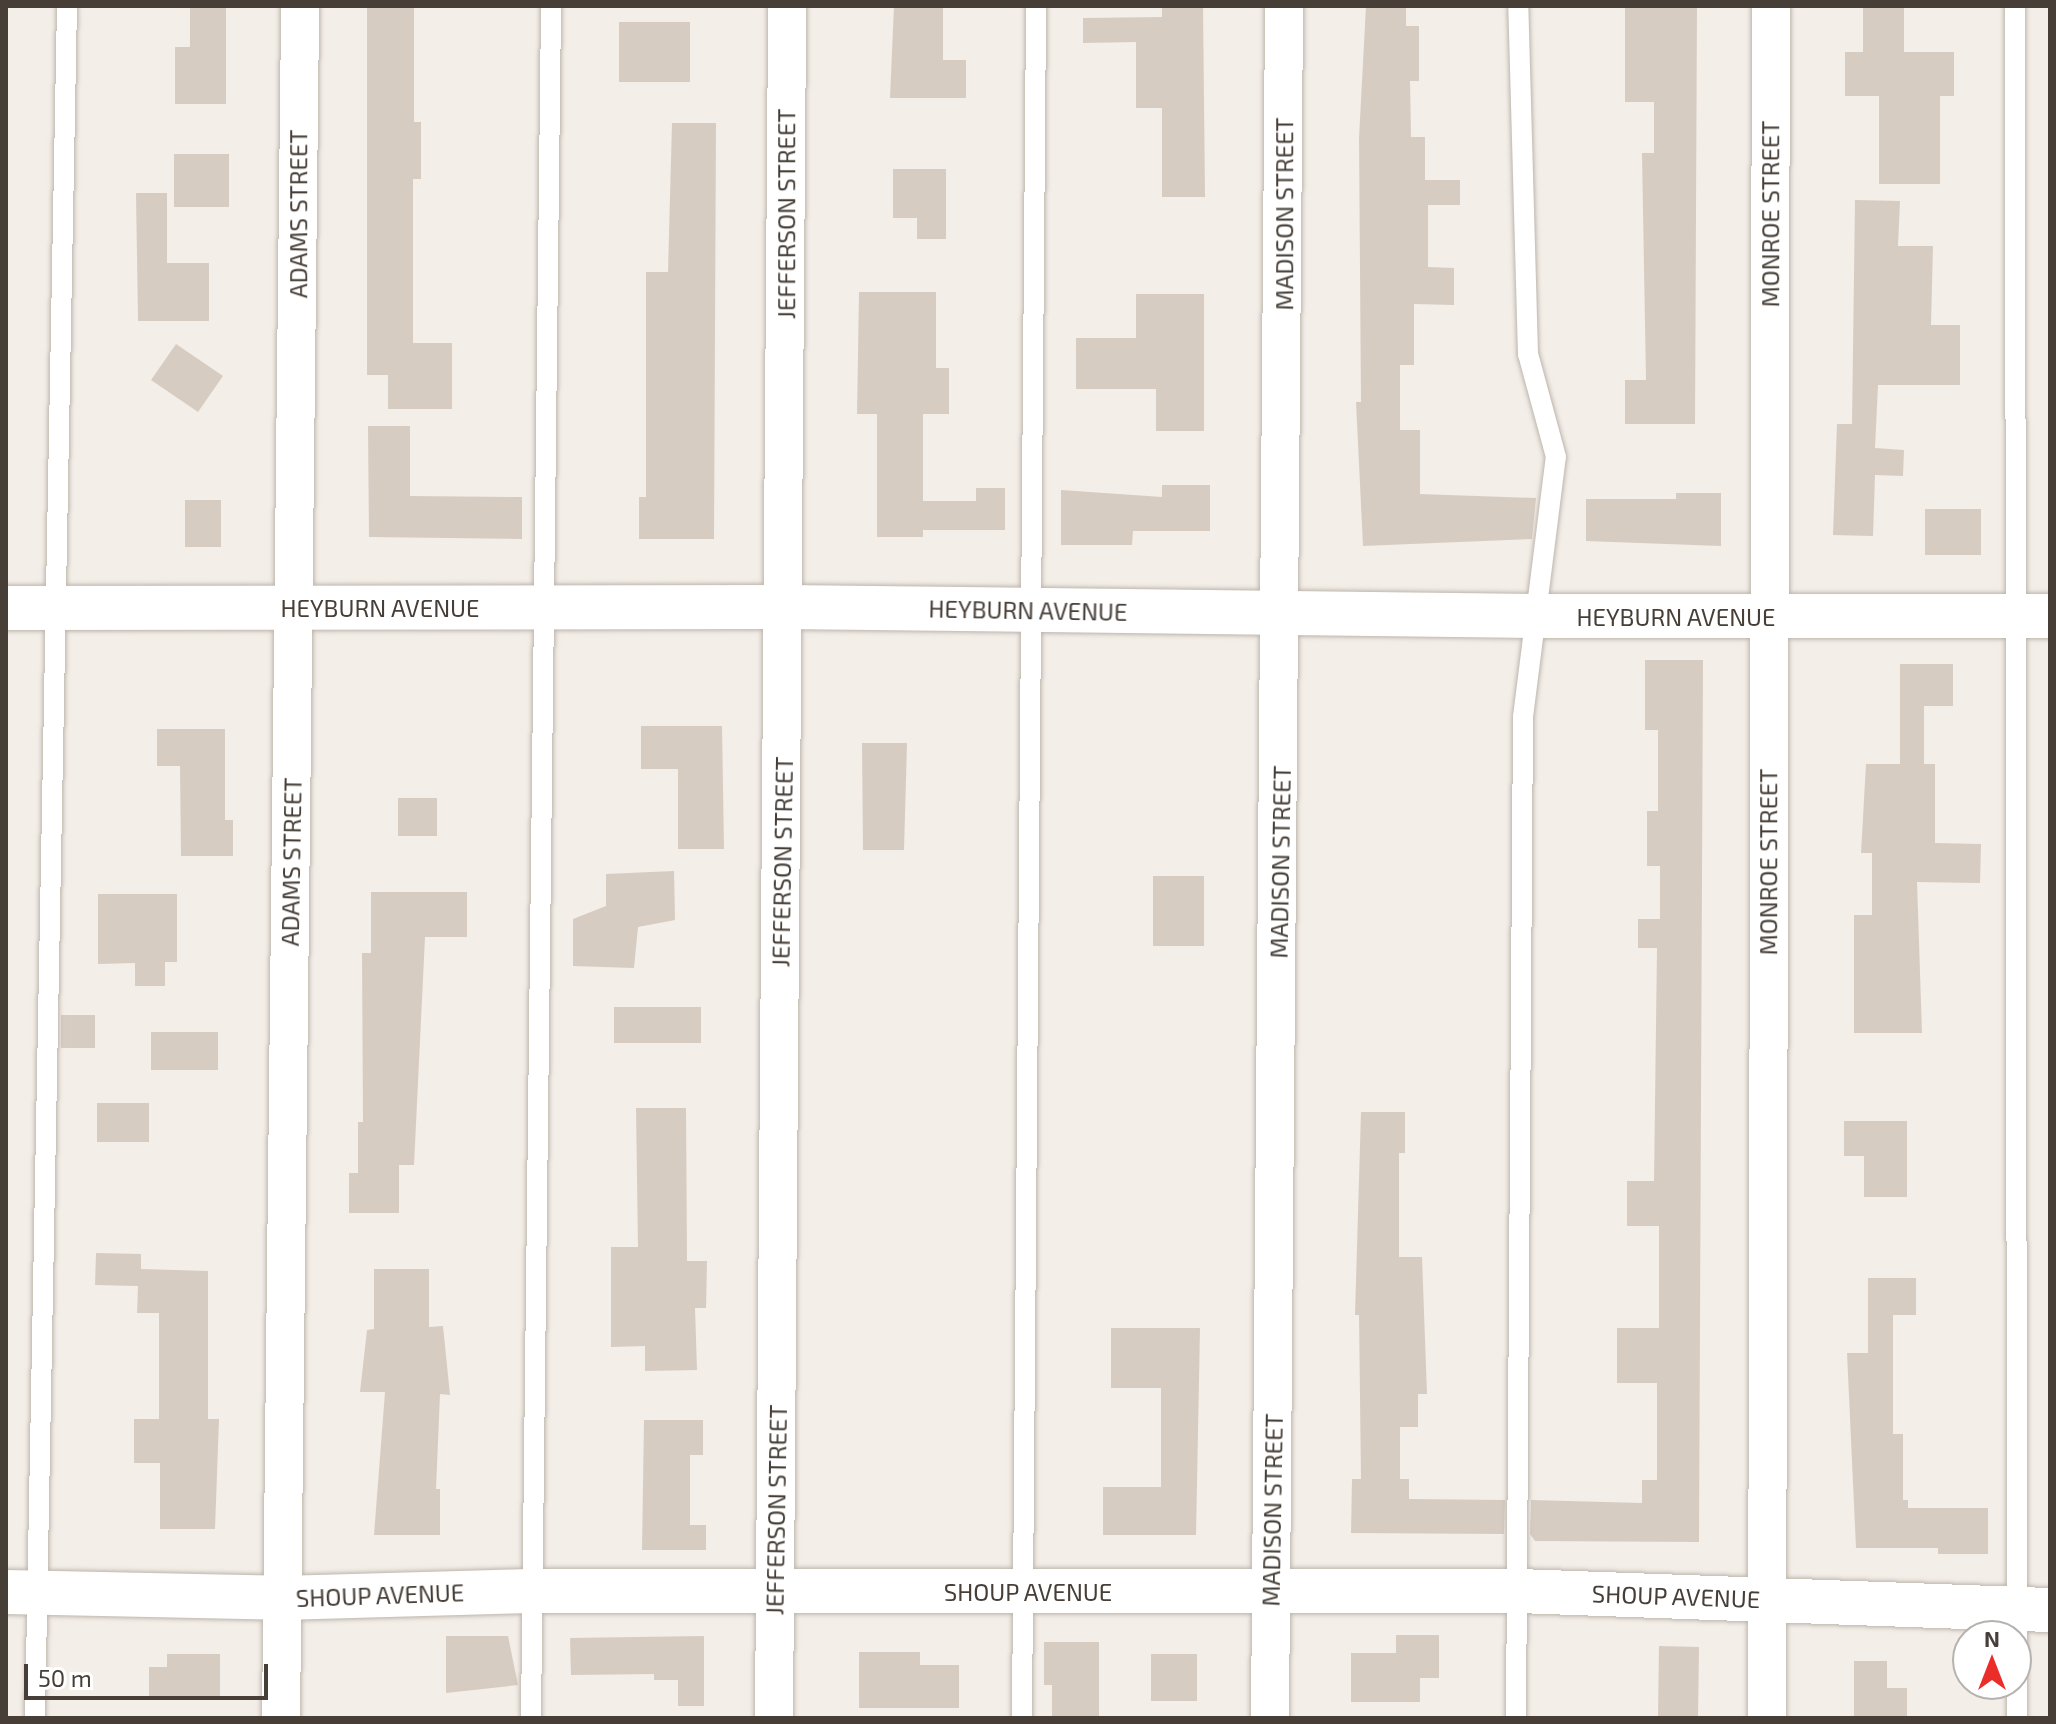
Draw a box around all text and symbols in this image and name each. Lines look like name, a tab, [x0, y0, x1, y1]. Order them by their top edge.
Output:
street label: JEFFERSON STREET	[772, 109, 800, 319]
street label: MADISON STREET	[1270, 117, 1298, 311]
street label: MONROE STREET	[1756, 121, 1784, 307]
street label: ADAMS STREET	[284, 130, 312, 298]
street label: HEYBURN AVENUE	[280, 594, 480, 622]
street label: HEYBURN AVENUE	[928, 594, 1128, 626]
street label: HEYBURN AVENUE	[1576, 603, 1776, 631]
street label: JEFFERSON STREET	[766, 756, 798, 968]
street label: MADISON STREET	[1264, 765, 1296, 959]
street label: MONROE STREET	[1754, 769, 1782, 955]
street label: ADAMS STREET	[275, 777, 307, 947]
street label: JEFFERSON STREET	[760, 1404, 792, 1616]
street label: MADISON STREET	[1256, 1413, 1288, 1607]
street label: SHOUP AVENUE	[295, 1578, 465, 1612]
street label: SHOUP AVENUE	[943, 1578, 1113, 1606]
street label: SHOUP AVENUE	[1591, 1579, 1761, 1613]
north arrow	[1952, 1620, 2032, 1700]
text: N	[1984, 1625, 2000, 1651]
scale bar	[28, 1648, 272, 1698]
text: 50 m	[38, 1663, 92, 1692]

